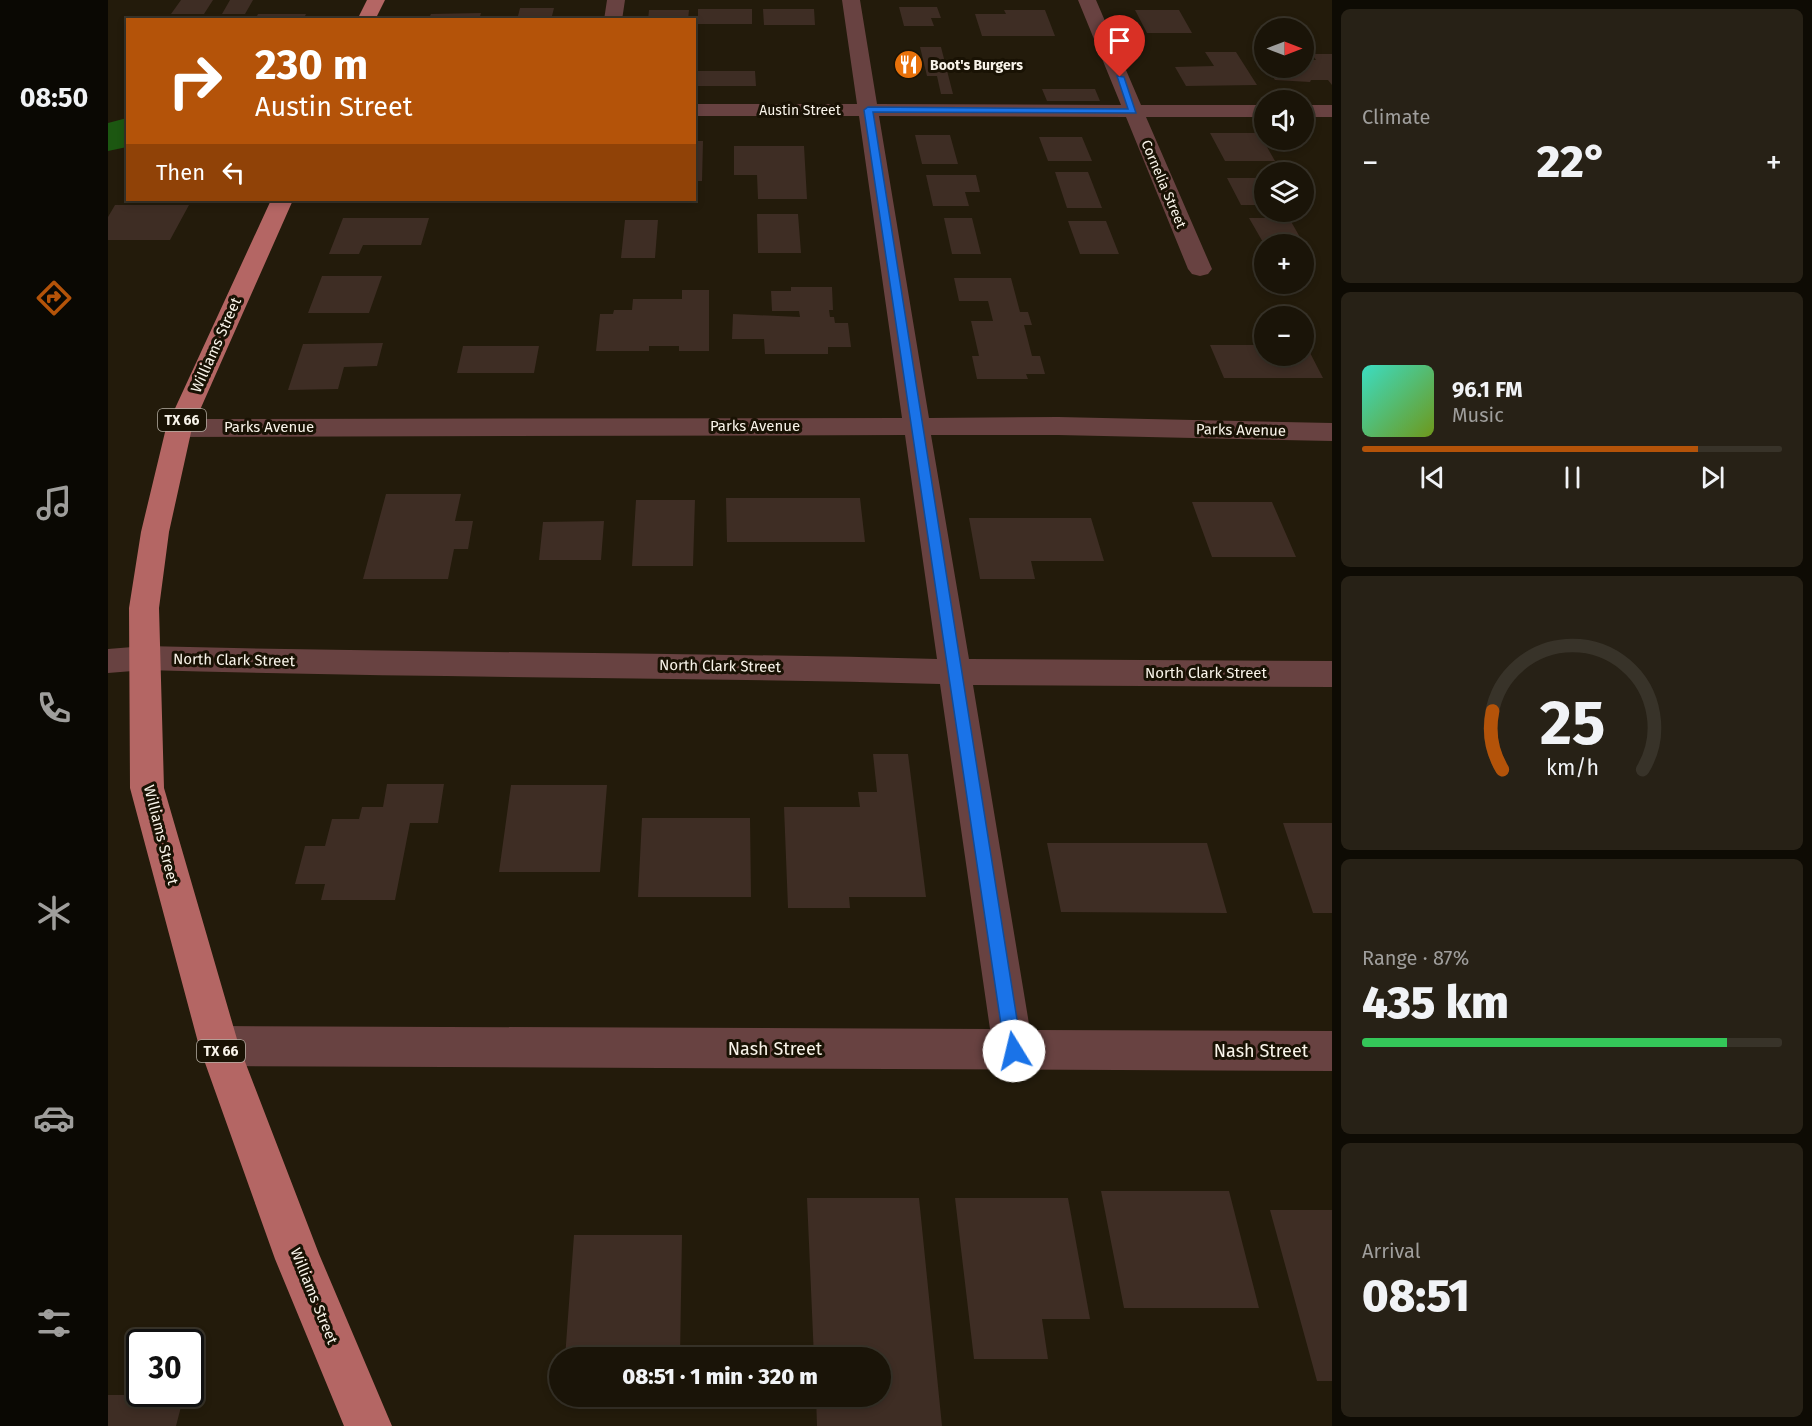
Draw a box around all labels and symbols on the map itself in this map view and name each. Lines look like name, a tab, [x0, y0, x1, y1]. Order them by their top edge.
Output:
pin	[1094, 15, 1145, 77]
north arrow	[1254, 18, 1314, 78]
restaurant icon: Boot's Burgers	[893, 49, 925, 81]
place label: Boot's Burgers	[930, 57, 1023, 74]
street label: Austin Street	[759, 102, 842, 119]
street label: Cornelia Street	[1137, 137, 1190, 232]
street label: Williams Street	[187, 294, 245, 395]
road number: TX 66	[158, 409, 206, 431]
street label: Parks Avenue	[710, 417, 800, 435]
street label: Parks Avenue	[224, 418, 314, 436]
street label: Parks Avenue	[1196, 420, 1286, 440]
street label: North Clark Street	[173, 650, 296, 670]
street label: North Clark Street	[659, 656, 782, 676]
street label: North Clark Street	[1145, 664, 1268, 682]
street label: Williams Street	[140, 783, 182, 887]
position arrow	[982, 1019, 1046, 1083]
street label: Nash Street	[728, 1038, 823, 1060]
road number: TX 66	[197, 1040, 245, 1062]
street label: Nash Street	[1214, 1040, 1309, 1062]
street label: Williams Street	[286, 1245, 342, 1347]
speed limit sign: 30	[126, 1329, 204, 1407]

